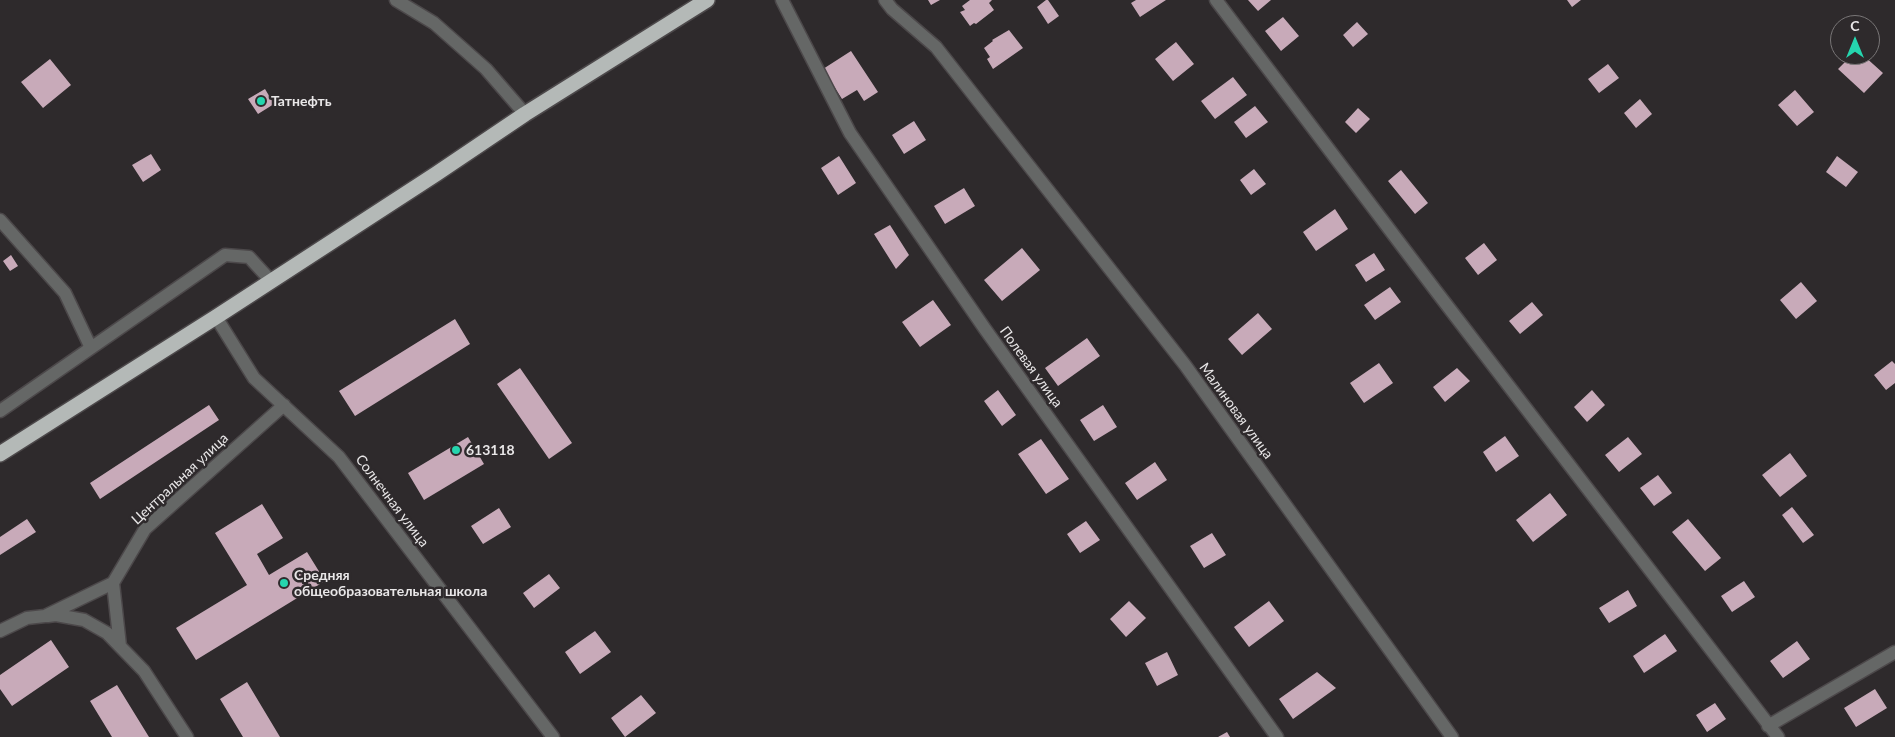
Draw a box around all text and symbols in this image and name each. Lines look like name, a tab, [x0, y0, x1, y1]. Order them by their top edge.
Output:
north arrow	[1830, 15, 1880, 65]
text: С	[1850, 17, 1860, 34]
place label: Татнефть	[271, 93, 331, 109]
marker: Татнефть	[255, 95, 267, 107]
street label: Полевая улица	[996, 323, 1066, 411]
street label: Малиновая улица	[1196, 360, 1276, 462]
street label: Центральная улица	[128, 430, 232, 528]
place label: 613118	[466, 442, 515, 458]
marker: 613118	[450, 444, 462, 456]
street label: Солнечная улица	[352, 452, 432, 550]
place label: Средняя общеобразовательная школа	[294, 567, 487, 600]
marker: Средняя общеобразовательная школа	[278, 577, 290, 589]

